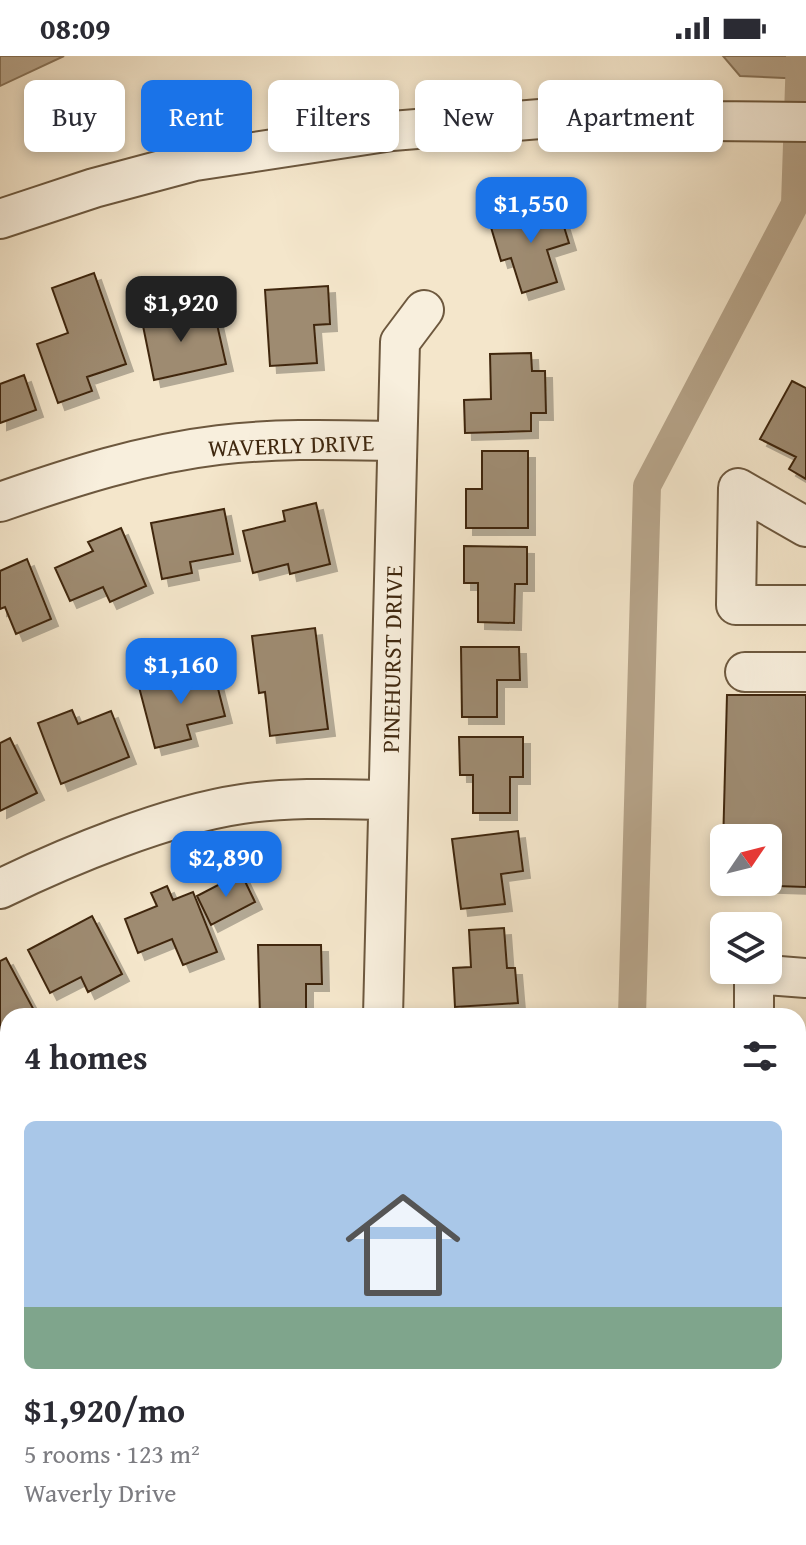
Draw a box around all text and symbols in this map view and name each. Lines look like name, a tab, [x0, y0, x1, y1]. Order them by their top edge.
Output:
text: 08:09	[40, 6, 111, 50]
chip: Buy	[24, 80, 125, 152]
chip: Rent	[141, 80, 252, 152]
chip: Filters	[268, 80, 399, 152]
chip: New	[415, 80, 522, 152]
chip: Apartment	[538, 80, 723, 152]
pin: $1,550	[466, 177, 596, 245]
text: $1,550	[494, 183, 568, 222]
pin: $1,920	[116, 276, 246, 344]
text: $1,920	[144, 282, 218, 321]
street label: WAVERLY DRIVE	[207, 425, 375, 465]
street label: PINEHURST DRIVE	[373, 565, 411, 753]
pin: $1,160	[116, 638, 246, 706]
text: $1,160	[144, 644, 218, 683]
north arrow	[710, 824, 782, 896]
map controls	[710, 824, 782, 984]
pin: $2,890	[161, 831, 291, 899]
text: $2,890	[189, 837, 263, 876]
button: layers	[710, 912, 782, 984]
text: 4 homes	[24, 1032, 148, 1081]
icon: filters	[738, 1034, 782, 1078]
icon: home	[331, 1173, 475, 1317]
text: $1,920/mo	[24, 1385, 185, 1434]
text: 5 rooms · 123 m²	[24, 1434, 200, 1473]
text: Waverly Drive	[24, 1473, 177, 1512]

